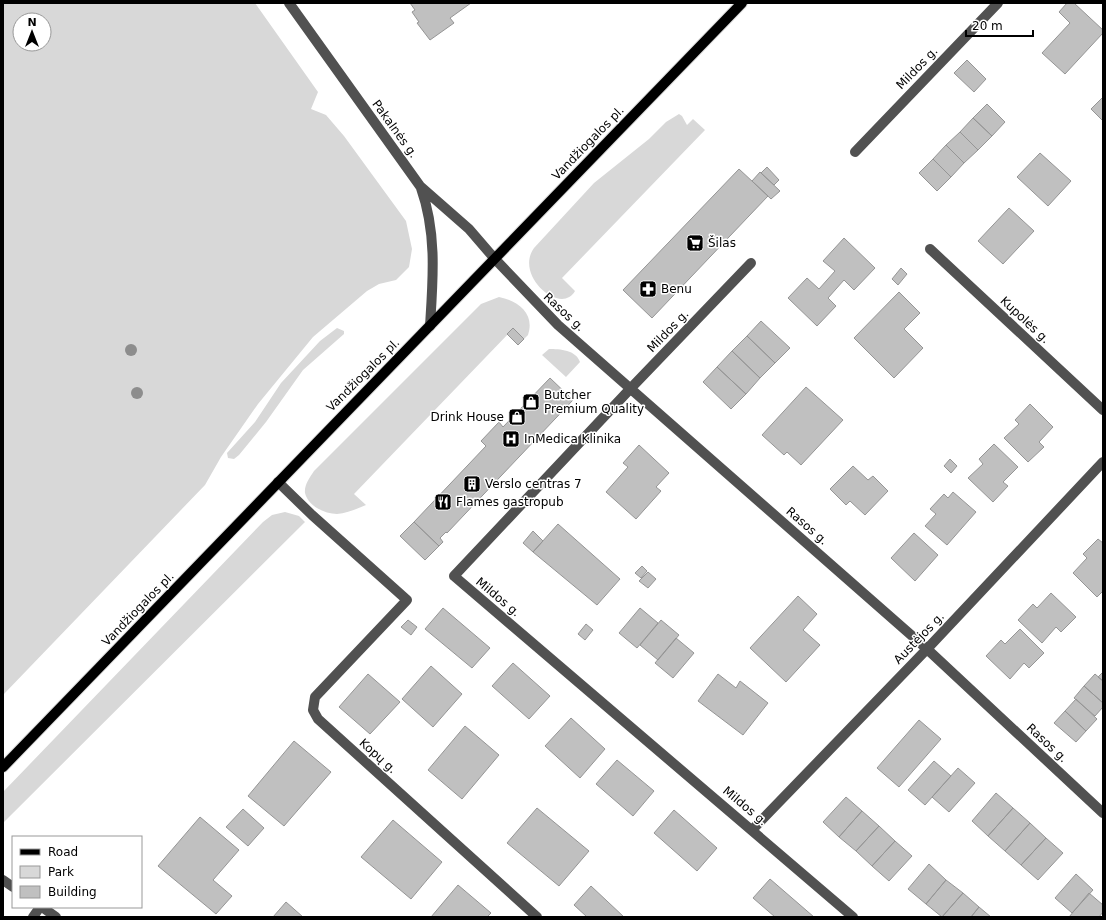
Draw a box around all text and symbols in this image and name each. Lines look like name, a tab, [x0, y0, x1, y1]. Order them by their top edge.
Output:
north arrow	[12, 12, 52, 52]
scale bar	[966, 12, 1033, 38]
text: N	[27, 16, 37, 29]
text: 20 m	[972, 19, 1003, 33]
street label: Mildos g.	[893, 44, 941, 92]
street label: Pakalnės g.	[369, 97, 421, 161]
street label: Vandžiogalos pl.	[549, 103, 627, 183]
supermarket icon: Šilas	[685, 233, 705, 253]
place label: Šilas	[708, 235, 736, 250]
pharmacy icon: Benu	[638, 279, 658, 299]
place label: Benu	[661, 282, 692, 296]
street label: Rasos g.	[541, 290, 587, 334]
street label: Kupolės g.	[998, 294, 1052, 346]
street label: Mildos g.	[644, 307, 692, 355]
street label: Vandžiogalos pl.	[324, 336, 402, 414]
place label: Butcher Premium Quality	[544, 388, 644, 416]
shop icon: Butcher Premium Quality	[521, 392, 541, 412]
shop icon: Drink House	[507, 407, 527, 427]
place label: Drink House	[431, 410, 504, 424]
hospital icon: InMedica Klinika	[501, 429, 521, 449]
place label: InMedica Klinika	[524, 432, 621, 446]
building icon: Verslo centras 7	[462, 474, 482, 494]
place label: Verslo centras 7	[485, 477, 582, 491]
restaurant icon: Flames gastropub	[433, 492, 453, 512]
place label: Flames gastropub	[456, 495, 564, 509]
street label: Rasos g.	[783, 504, 831, 548]
street label: Vandžiogalos pl.	[99, 569, 177, 649]
street label: Mildos g.	[473, 574, 523, 620]
street label: Austėjos g.	[891, 609, 947, 667]
street label: Rasos g.	[1024, 721, 1070, 765]
street label: Kopų g.	[357, 736, 399, 776]
street label: Mildos g.	[720, 783, 770, 829]
legend	[12, 836, 142, 908]
text: Road	[48, 845, 78, 859]
text: Park	[48, 865, 74, 879]
text: Building	[48, 885, 97, 899]

